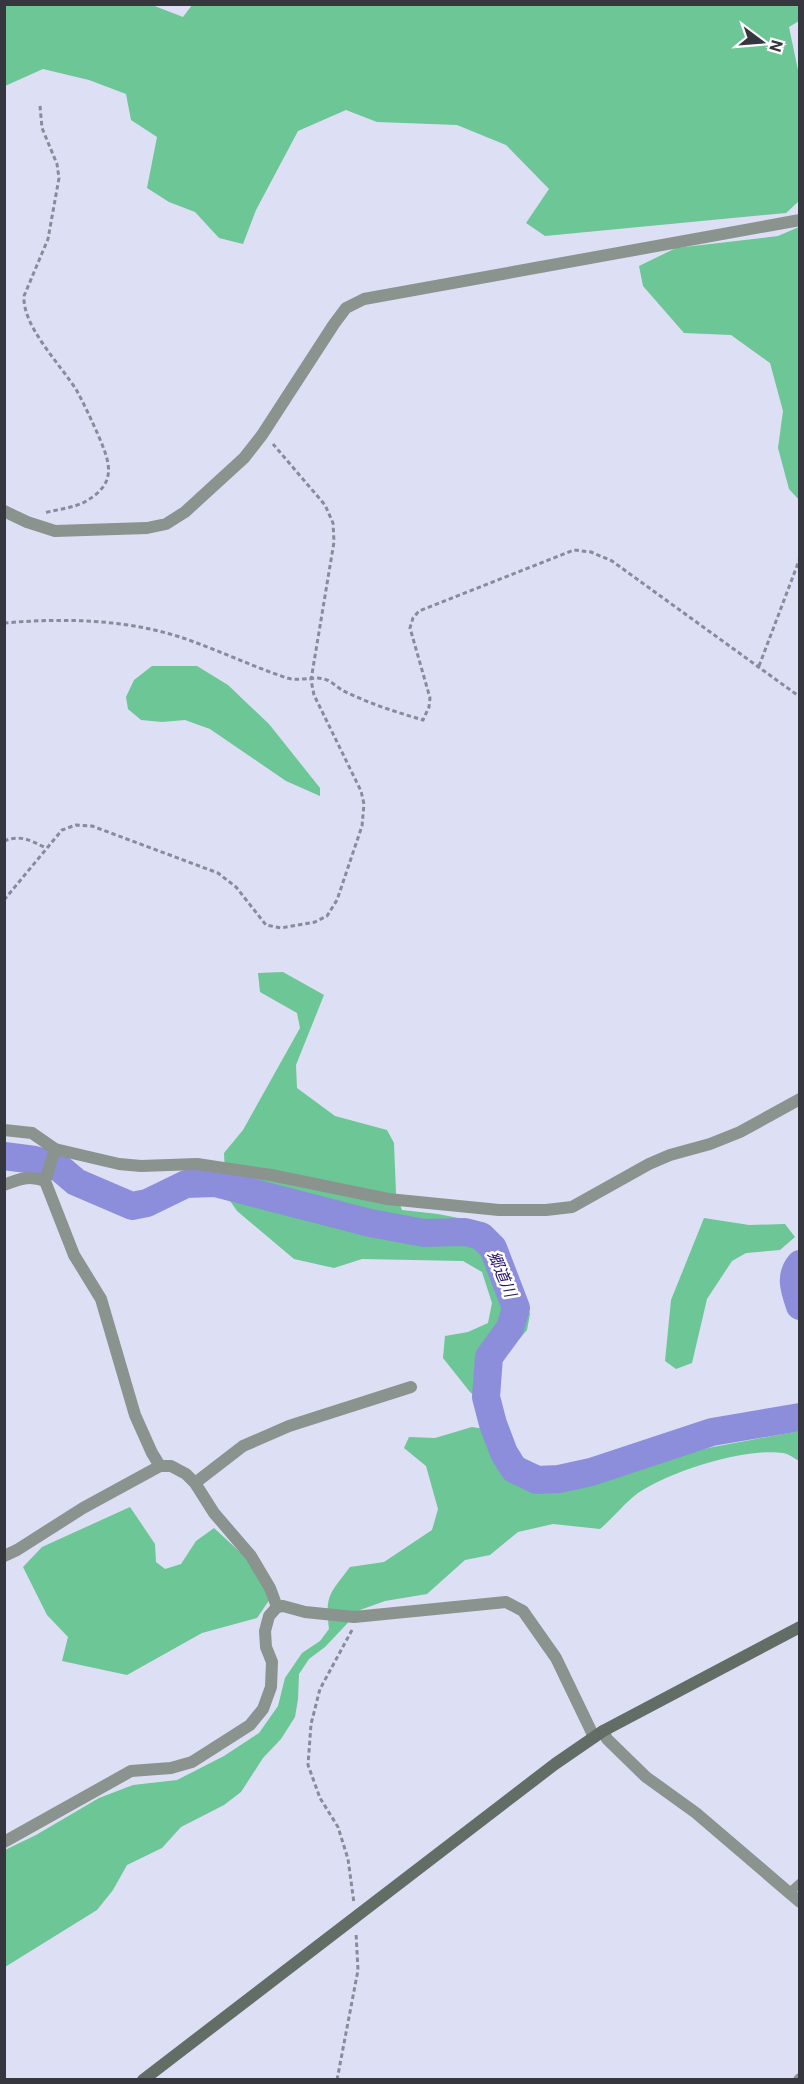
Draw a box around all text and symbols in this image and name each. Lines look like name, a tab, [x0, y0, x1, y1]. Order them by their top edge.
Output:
north arrow	[732, 12, 792, 72]
text: N	[765, 38, 787, 54]
water label: 郷道川	[484, 1248, 521, 1302]

